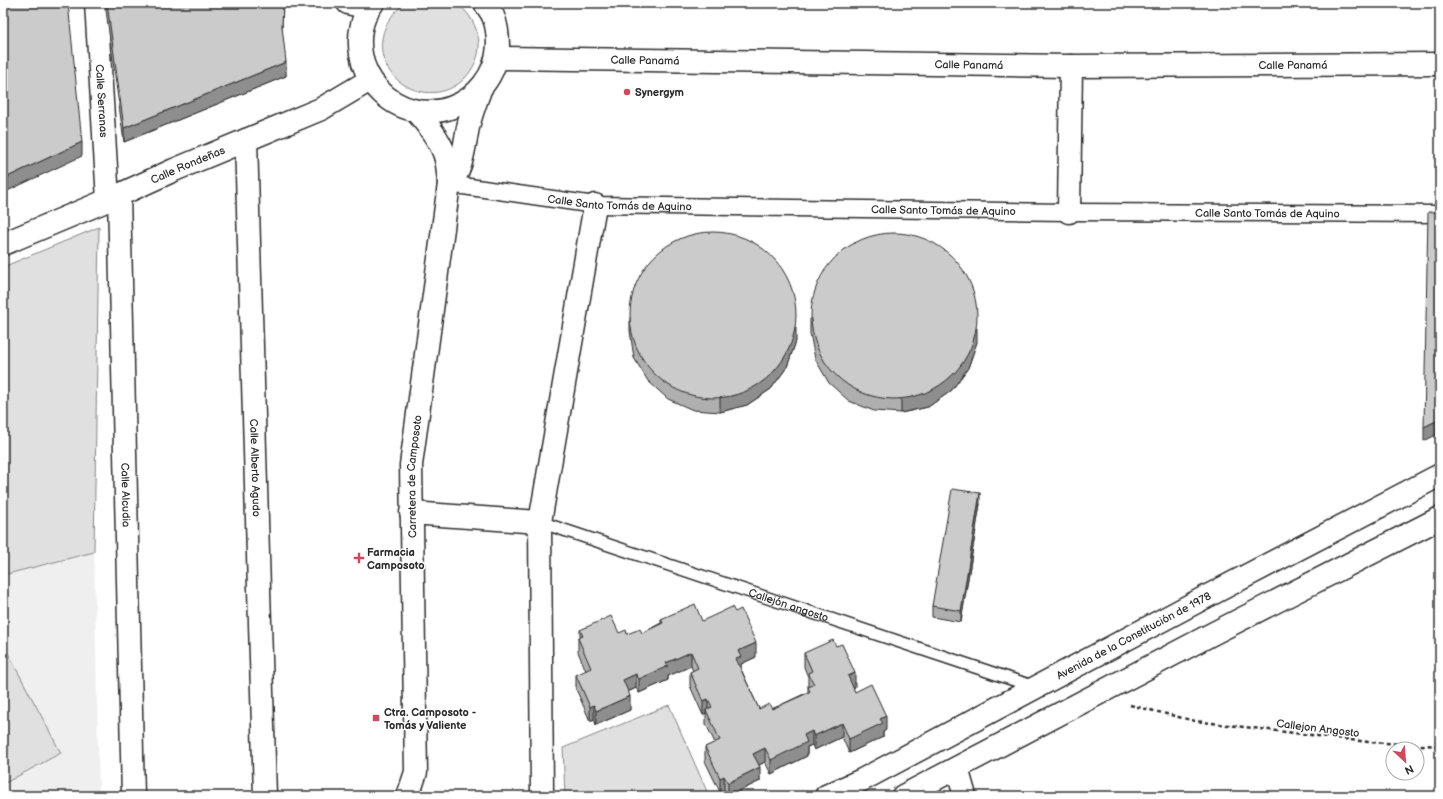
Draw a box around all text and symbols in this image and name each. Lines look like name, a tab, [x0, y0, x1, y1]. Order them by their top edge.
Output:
street label: Calle Panamá	[610, 54, 680, 68]
street label: Calle Panamá	[934, 58, 1004, 72]
street label: Calle Panamá	[1258, 59, 1327, 72]
street label: Calle Serranas	[93, 64, 110, 138]
place label: Synergym	[635, 86, 684, 99]
marker: Synergym	[622, 87, 632, 97]
street label: Calle Rondeñas	[149, 143, 227, 187]
street label: Calle Santo Tomás de Aquino	[547, 192, 692, 213]
street label: Calle Santo Tomás de Aquino	[871, 203, 1016, 218]
street label: Calle Santo Tomás de Aquino	[1195, 207, 1340, 220]
street label: Carretera de Camposoto	[405, 414, 425, 538]
street label: Calle Alberto Agudo	[247, 419, 263, 517]
street label: Calle Alcudia	[118, 462, 133, 527]
place label: Farmacia Camposoto	[367, 546, 425, 572]
marker: Farmacia Camposoto	[354, 553, 364, 563]
street label: Callejón angosto	[747, 586, 830, 625]
street label: Avenida de la Constitución de 1978	[1054, 589, 1213, 682]
place label: Ctra. Camposoto - Tomás y Valiente	[384, 706, 476, 732]
marker: Ctra. Camposoto - Tomás y Valiente	[371, 713, 381, 723]
street label: Callejon Angosto	[1276, 717, 1360, 740]
north arrow	[1385, 741, 1425, 781]
text: N	[1403, 762, 1416, 777]

